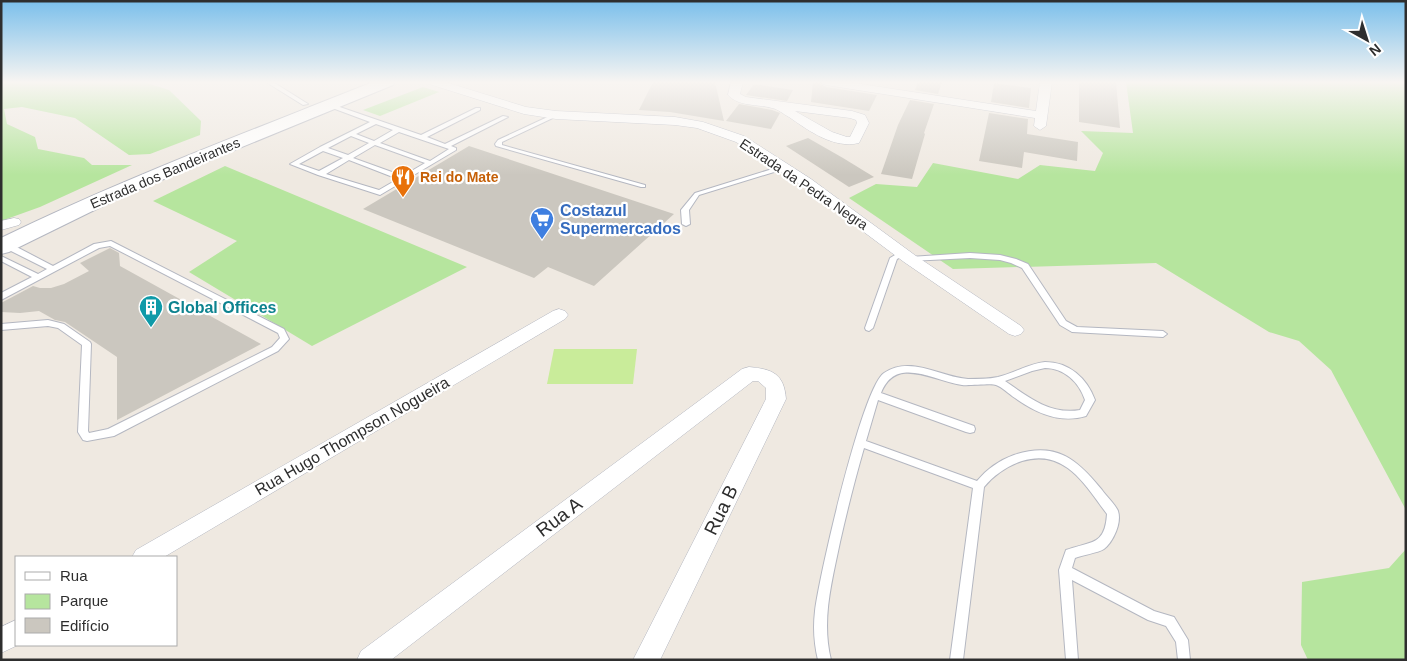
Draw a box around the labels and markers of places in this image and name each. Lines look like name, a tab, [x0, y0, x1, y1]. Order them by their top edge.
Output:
restaurant icon: Rei do Mate	[390, 164, 416, 198]
place label: Rei do Mate	[420, 169, 499, 185]
place label: Costazul Supermercados	[560, 202, 681, 237]
supermarket icon: Costazul Supermercados	[529, 206, 555, 240]
building icon: Global Offices	[138, 294, 164, 328]
place label: Global Offices	[168, 299, 277, 316]

